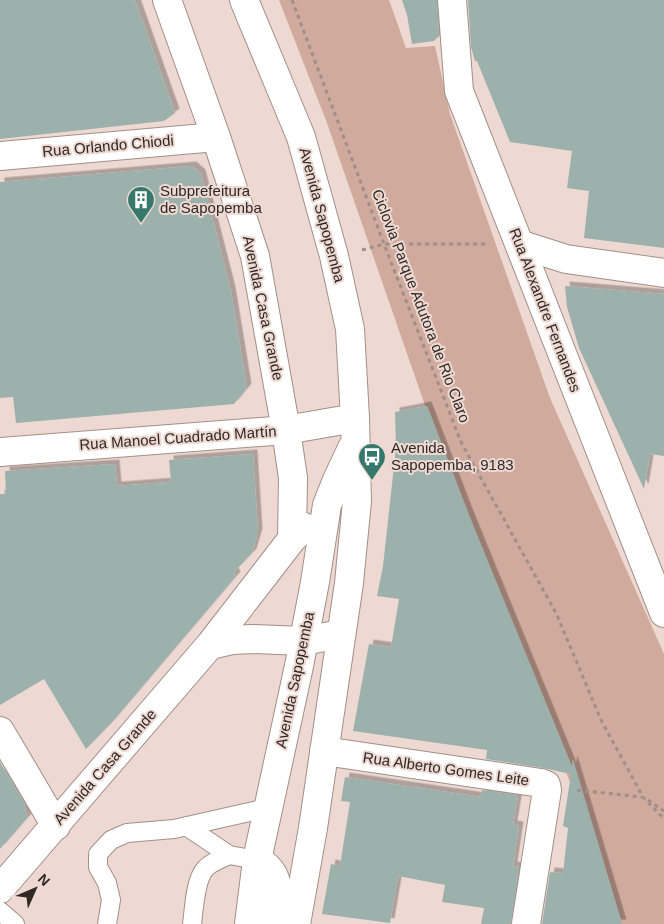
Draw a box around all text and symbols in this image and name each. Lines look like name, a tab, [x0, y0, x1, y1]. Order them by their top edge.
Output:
street label: Rua Orlando Chiodi	[42, 131, 174, 160]
street label: Avenida Sapopemba	[296, 146, 349, 285]
place label: Subprefeitura de Sapopemba	[160, 182, 262, 216]
building icon: Subprefeitura de Sapopemba	[126, 185, 156, 224]
street label: Ciclovia Parque Adutora de Rio Claro	[369, 187, 474, 425]
street label: Rua Alexandre Fernandes	[506, 225, 585, 394]
street label: Avenida Casa Grande	[240, 234, 287, 382]
street label: Rua Manoel Cuadrado Martín	[79, 422, 277, 453]
place label: Avenida Sapopemba, 9183	[391, 439, 514, 473]
bus stop icon: Avenida Sapopemba, 9183	[357, 442, 387, 481]
street label: Avenida Sapopemba	[272, 610, 317, 750]
street label: Avenida Casa Grande	[50, 706, 159, 828]
street label: Rua Alberto Gomes Leite	[362, 748, 530, 789]
north arrow	[10, 864, 60, 914]
text: N	[35, 871, 53, 889]

